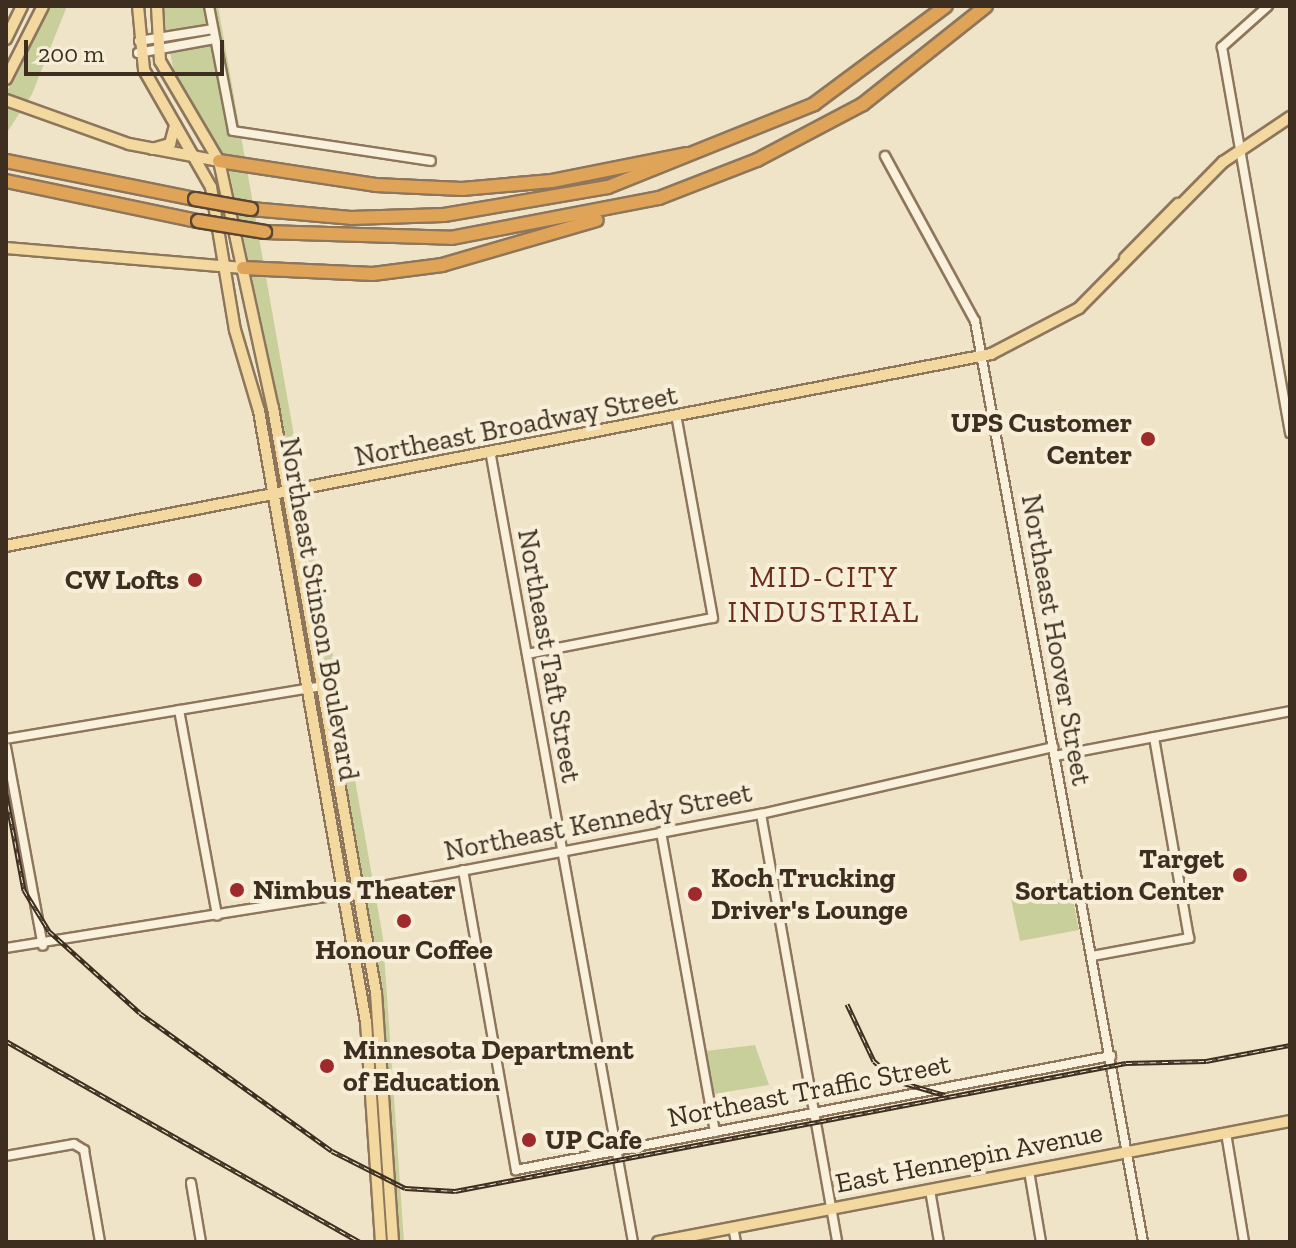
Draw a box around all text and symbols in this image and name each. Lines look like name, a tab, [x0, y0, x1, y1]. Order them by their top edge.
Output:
scale bar	[28, 24, 228, 74]
text: 200 m	[38, 39, 104, 68]
street label: Northeast Broadway Street	[352, 378, 680, 474]
place label: UPS Customer Center	[951, 406, 1132, 472]
marker: UPS Customer Center	[1139, 430, 1157, 448]
street label: Northeast Stinson Boulevard	[272, 435, 366, 783]
street label: Northeast Hoover Street	[1014, 492, 1098, 788]
street label: Northeast Taft Street	[510, 526, 588, 786]
district label: MID-CITY INDUSTRIAL	[728, 559, 920, 630]
place label: CW Lofts	[64, 563, 179, 597]
marker: CW Lofts	[186, 571, 204, 589]
street label: Northeast Kennedy Street	[441, 776, 755, 868]
place label: Target Sortation Center	[1015, 842, 1224, 908]
place label: Koch Trucking Driver's Lounge	[711, 861, 908, 927]
marker: Target Sortation Center	[1231, 866, 1249, 884]
place label: Nimbus Theater	[253, 873, 456, 907]
marker: Nimbus Theater	[228, 881, 246, 899]
marker: Koch Trucking Driver's Lounge	[686, 885, 704, 903]
marker: Honour Coffee	[395, 912, 413, 930]
place label: Honour Coffee	[315, 933, 493, 967]
place label: Minnesota Department of Education	[343, 1033, 634, 1099]
street label: Northeast Traffic Street	[665, 1047, 953, 1135]
marker: Minnesota Department of Education	[318, 1057, 336, 1075]
street label: East Hennepin Avenue	[832, 1116, 1106, 1200]
place label: UP Cafe	[545, 1123, 642, 1157]
marker: UP Cafe	[520, 1131, 538, 1149]

